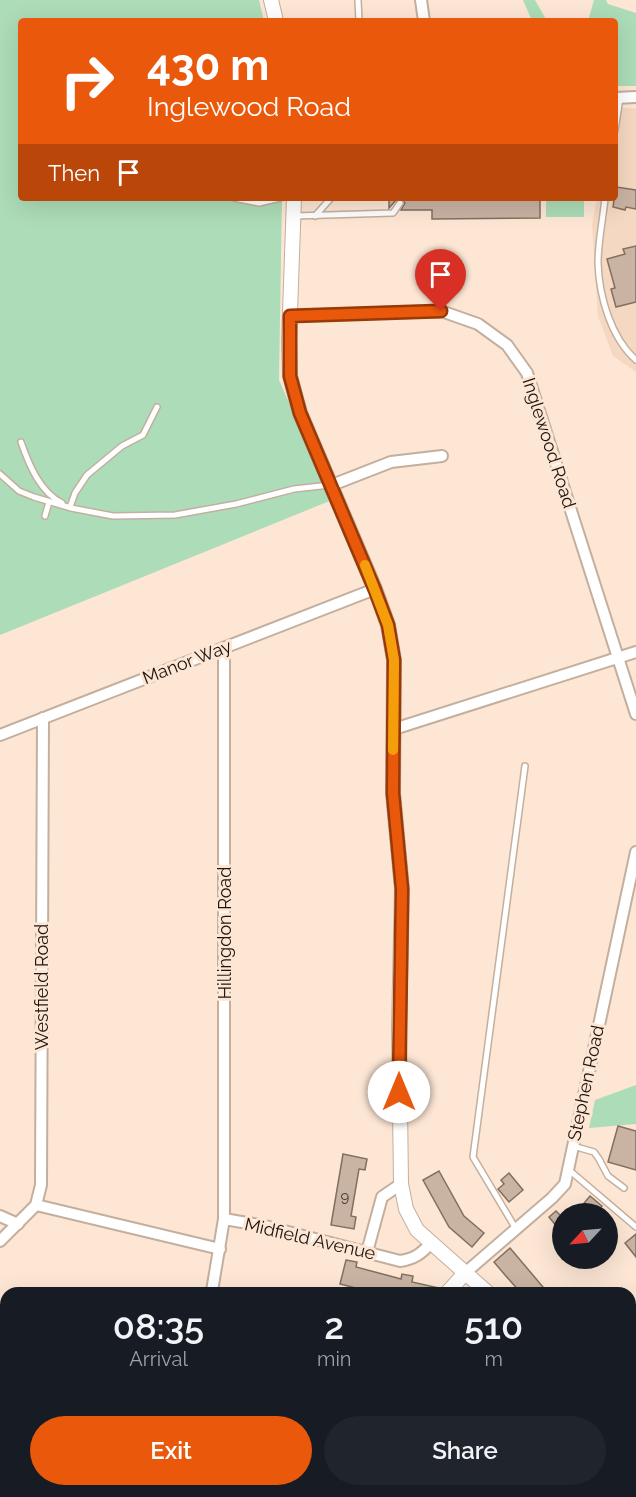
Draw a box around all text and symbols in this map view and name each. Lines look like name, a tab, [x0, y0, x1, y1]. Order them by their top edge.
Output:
text: 430 m	[147, 41, 269, 90]
icon: right	[48, 42, 126, 120]
text: Inglewood Road	[147, 91, 351, 122]
icon: arrive	[112, 156, 145, 189]
text: Then	[48, 160, 100, 186]
pin	[415, 249, 466, 311]
icon: arrive	[424, 258, 457, 291]
street label: Inglewood Road	[518, 375, 580, 511]
street label: Manor Way	[139, 635, 235, 688]
street label: Hillingdon Road	[214, 867, 235, 999]
street label: Westfield Road	[31, 924, 52, 1050]
street label: Stephen Road	[563, 1023, 608, 1143]
position arrow	[367, 1060, 431, 1124]
house number: 9	[341, 1188, 350, 1206]
north arrow	[552, 1203, 618, 1269]
map controls	[552, 1203, 618, 1269]
street label: Midfield Avenue	[243, 1213, 378, 1264]
text: 08:35	[113, 1305, 204, 1347]
text: 2	[324, 1305, 344, 1347]
text: 510	[464, 1305, 523, 1347]
text: Arrival	[129, 1347, 188, 1371]
text: min	[317, 1347, 351, 1371]
text: m	[485, 1347, 503, 1371]
button: Exit	[30, 1416, 312, 1485]
button: Share	[324, 1416, 606, 1485]

